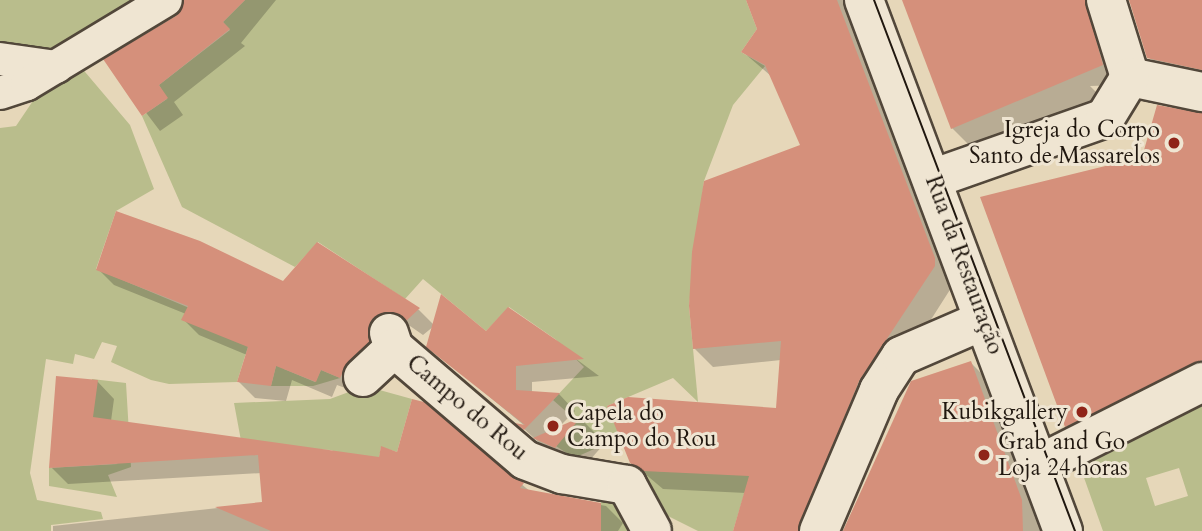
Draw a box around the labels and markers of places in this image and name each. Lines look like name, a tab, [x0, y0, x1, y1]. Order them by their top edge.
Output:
place label: Igreja do Corpo Santo de Massarelos	[969, 116, 1160, 170]
marker: Igreja do Corpo Santo de Massarelos	[1166, 135, 1182, 151]
place label: Kubikgallery	[942, 398, 1068, 426]
place label: Capela do Campo do Rou	[567, 399, 717, 453]
marker: Kubikgallery	[1074, 404, 1090, 420]
marker: Capela do Campo do Rou	[545, 418, 561, 434]
place label: Grab and Go Loja 24 horas	[998, 428, 1128, 482]
marker: Grab and Go Loja 24 horas	[976, 447, 992, 463]

